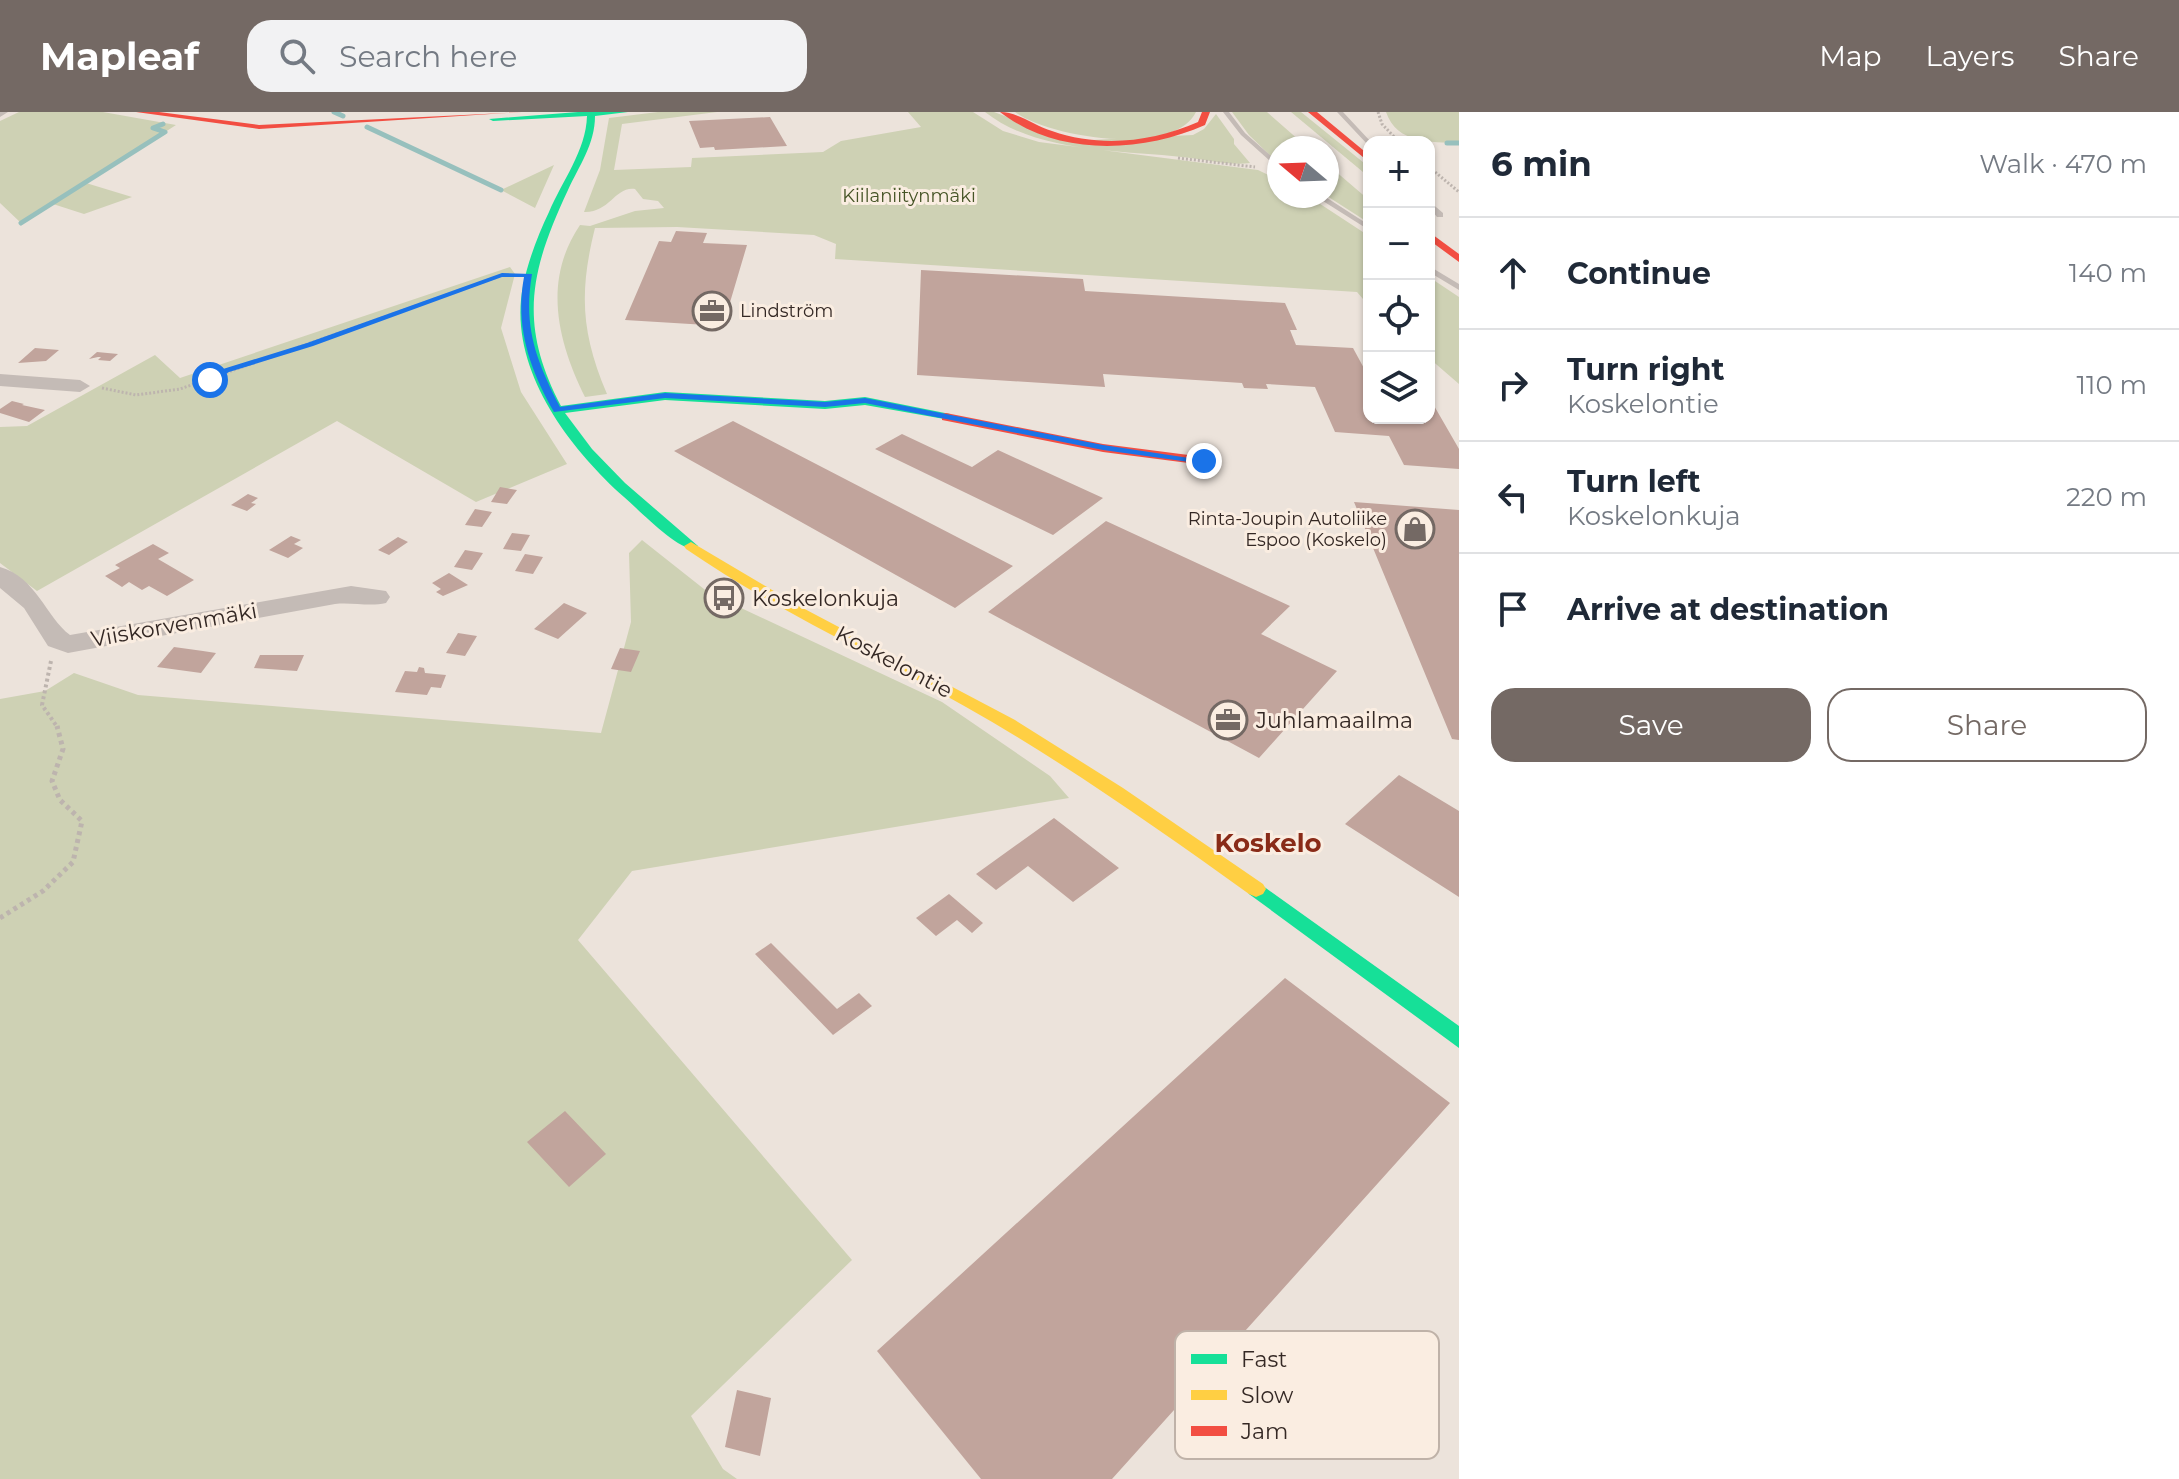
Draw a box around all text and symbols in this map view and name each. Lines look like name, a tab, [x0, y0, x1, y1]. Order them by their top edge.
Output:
search box	[247, 20, 807, 92]
text: Mapleaf	[40, 33, 199, 80]
icon: search	[275, 34, 319, 78]
text: Search here	[339, 38, 517, 75]
text: Map	[1819, 39, 1882, 73]
text: Layers	[1926, 39, 2015, 73]
text: Share	[2059, 39, 2139, 73]
north arrow	[1267, 136, 1339, 208]
map controls	[1363, 136, 1435, 424]
button: +	[1363, 136, 1435, 208]
text: 6 min	[1491, 143, 1592, 185]
text: Walk · 470 m	[1979, 148, 2147, 180]
park label: Kiilaniitynmäki	[842, 185, 976, 207]
button: −	[1363, 208, 1435, 280]
icon: ahead	[1491, 251, 1535, 295]
text: Continue	[1567, 255, 1711, 292]
text: 140 m	[2069, 257, 2147, 289]
button: locate	[1363, 280, 1435, 352]
office icon: Lindström	[691, 290, 733, 332]
place label: Lindström	[740, 300, 833, 322]
text: Turn right	[1567, 351, 1724, 388]
button: layers	[1363, 352, 1435, 424]
route start	[192, 362, 228, 398]
icon: right	[1491, 363, 1535, 407]
text: 110 m	[2077, 369, 2147, 401]
text: Koskelontie	[1567, 388, 1719, 420]
route end	[1186, 443, 1222, 479]
text: Turn left	[1567, 463, 1700, 500]
icon: left	[1491, 475, 1535, 519]
text: 220 m	[2066, 481, 2147, 513]
text: Koskelonkuja	[1567, 500, 1741, 532]
place label: Rinta-Joupin Autoliike Espoo (Koskelo)	[1188, 508, 1387, 551]
shop icon: Rinta-Joupin Autoliike Espoo (Koskelo)	[1394, 508, 1436, 550]
bus stop icon: Koskelonkuja	[703, 577, 745, 619]
place label: Koskelonkuja	[752, 585, 899, 612]
icon: arrive	[1491, 587, 1535, 631]
text: Arrive at destination	[1567, 591, 1889, 628]
street label: Viiskorvenmäki	[89, 597, 259, 653]
street label: Koskelontie	[831, 620, 957, 704]
button: Save	[1491, 688, 1811, 762]
button: Share	[1827, 688, 2147, 762]
office icon: Juhlamaailma	[1207, 699, 1249, 741]
place label: Juhlamaailma	[1255, 707, 1413, 734]
district label: Koskelo	[1214, 827, 1322, 859]
legend	[1175, 1331, 1439, 1459]
text: Fast	[1241, 1346, 1287, 1373]
text: Slow	[1241, 1382, 1294, 1409]
text: Jam	[1240, 1418, 1288, 1445]

